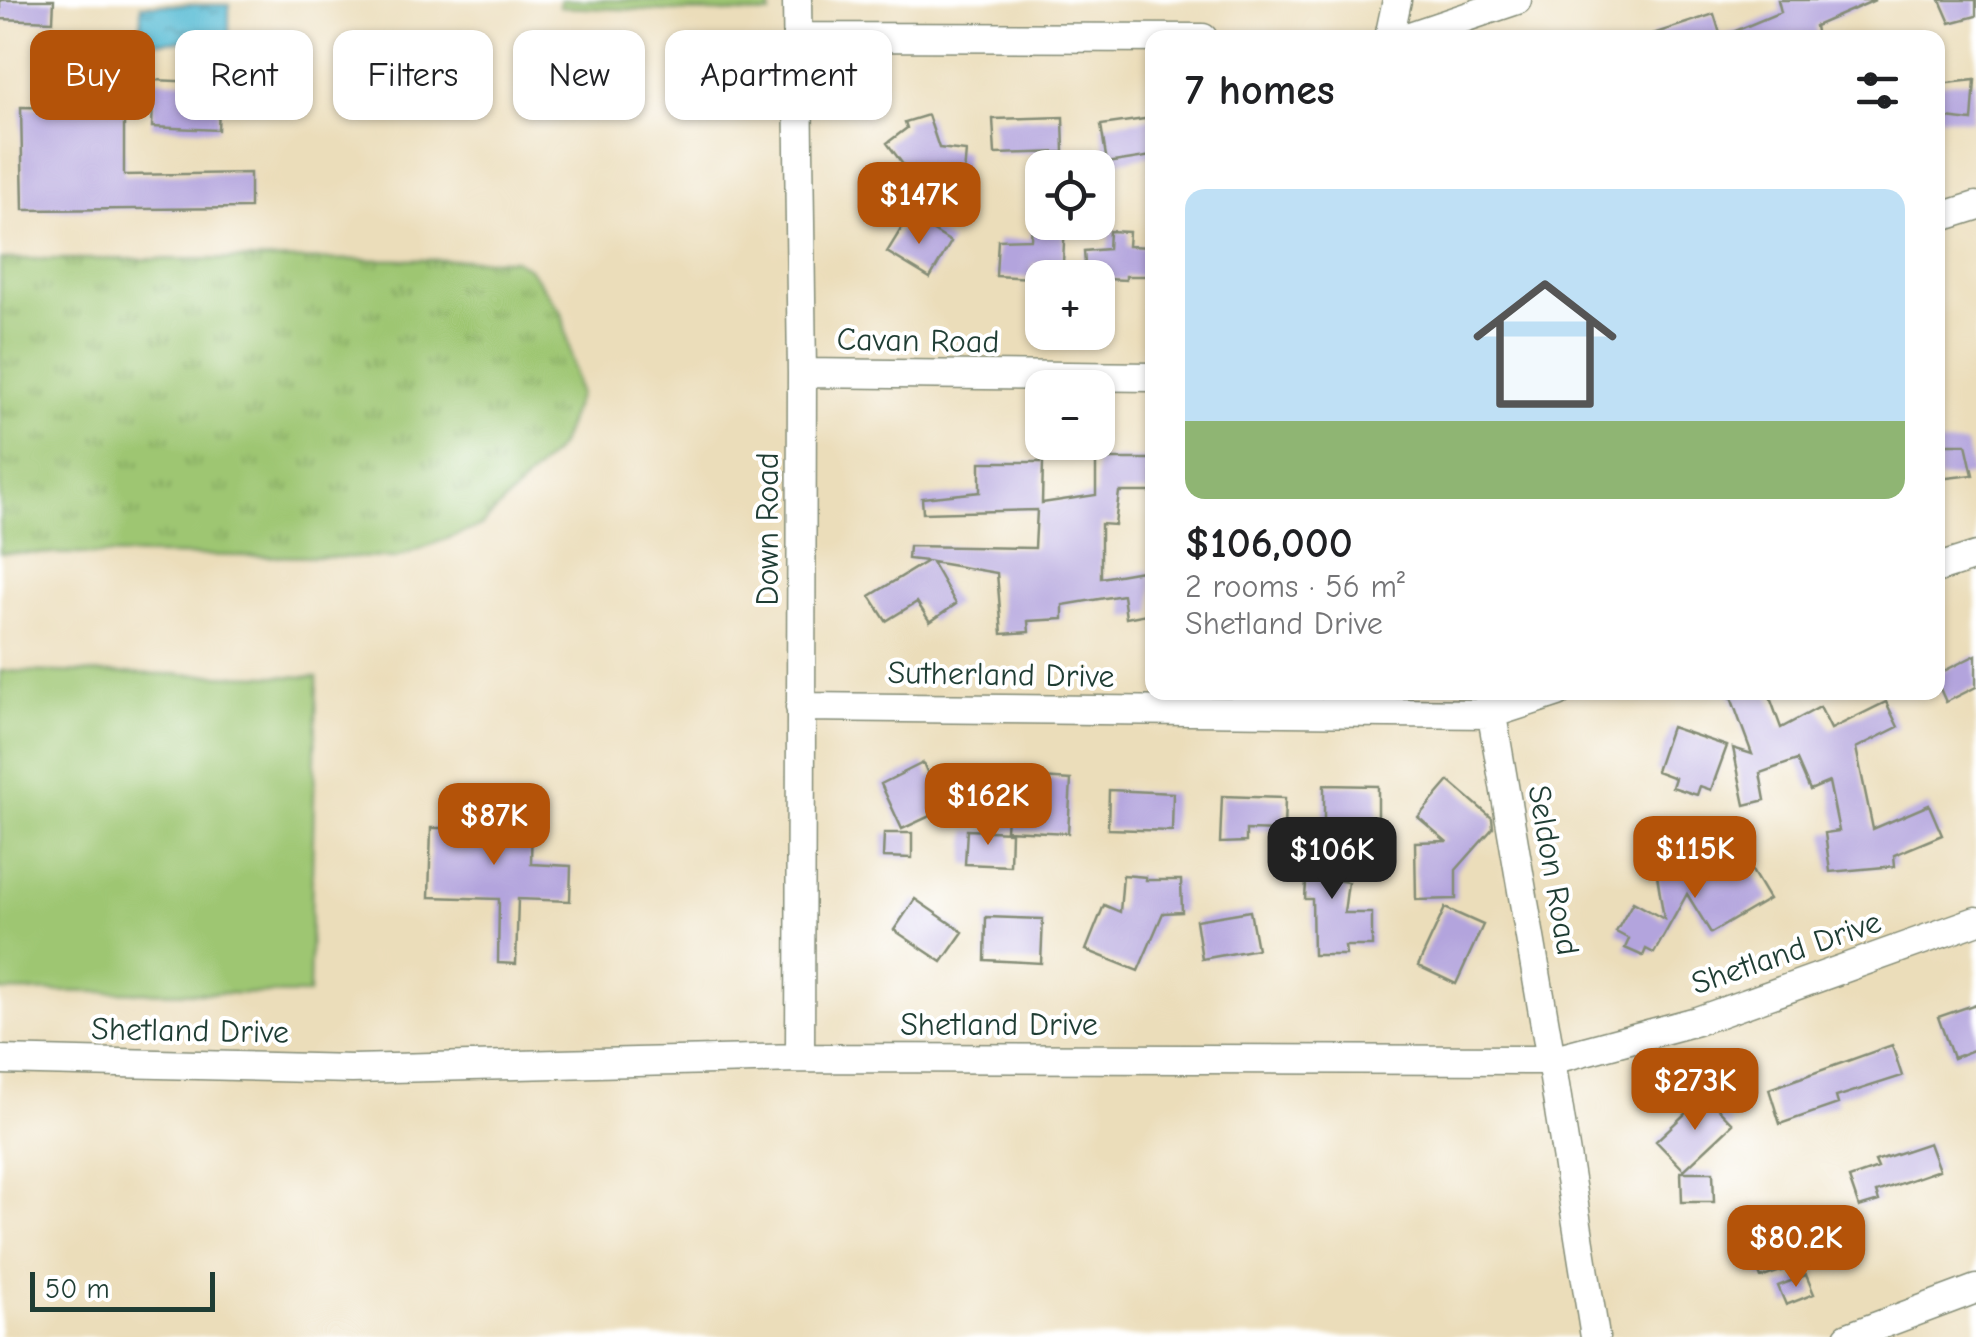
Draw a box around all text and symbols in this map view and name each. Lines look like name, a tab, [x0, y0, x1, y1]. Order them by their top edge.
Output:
chip: Buy	[30, 30, 155, 120]
chip: Rent	[175, 30, 313, 120]
chip: Filters	[333, 30, 493, 120]
chip: New	[513, 30, 645, 120]
chip: Apartment	[665, 30, 892, 120]
icon: filters	[1850, 63, 1905, 118]
text: 7 homes	[1185, 66, 1335, 115]
map controls	[1025, 150, 1115, 460]
button: locate	[1025, 150, 1115, 240]
pin: $147K	[849, 162, 989, 247]
text: $147K	[880, 176, 958, 213]
icon: home	[1455, 254, 1635, 434]
button: +	[1025, 260, 1115, 350]
street label: Cavan Road	[836, 321, 1000, 360]
button: −	[1025, 370, 1115, 460]
street label: Down Road	[749, 452, 786, 606]
text: $106,000	[1185, 519, 1353, 568]
text: 2 rooms · 56 m²	[1185, 568, 1405, 605]
text: Shetland Drive	[1185, 605, 1383, 642]
street label: Sutherland Drive	[887, 654, 1115, 695]
pin: $162K	[918, 763, 1058, 848]
text: $162K	[947, 777, 1029, 814]
street label: Seldon Road	[1520, 782, 1587, 958]
pin: $87K	[435, 783, 553, 868]
text: $87K	[460, 797, 528, 834]
pin: $115K	[1625, 816, 1765, 901]
pin: $106K	[1262, 817, 1402, 902]
text: $115K	[1655, 830, 1735, 867]
text: $106K	[1290, 831, 1374, 868]
street label: Shetland Drive	[1687, 903, 1886, 1002]
street label: Shetland Drive	[900, 1006, 1098, 1043]
street label: Shetland Drive	[91, 1010, 289, 1051]
pin: $273K	[1625, 1048, 1765, 1133]
text: $273K	[1653, 1062, 1737, 1099]
pin: $80.2K	[1715, 1205, 1877, 1290]
text: $80.2K	[1749, 1219, 1843, 1256]
scale bar	[30, 1267, 215, 1312]
text: 50 m	[45, 1273, 110, 1305]

